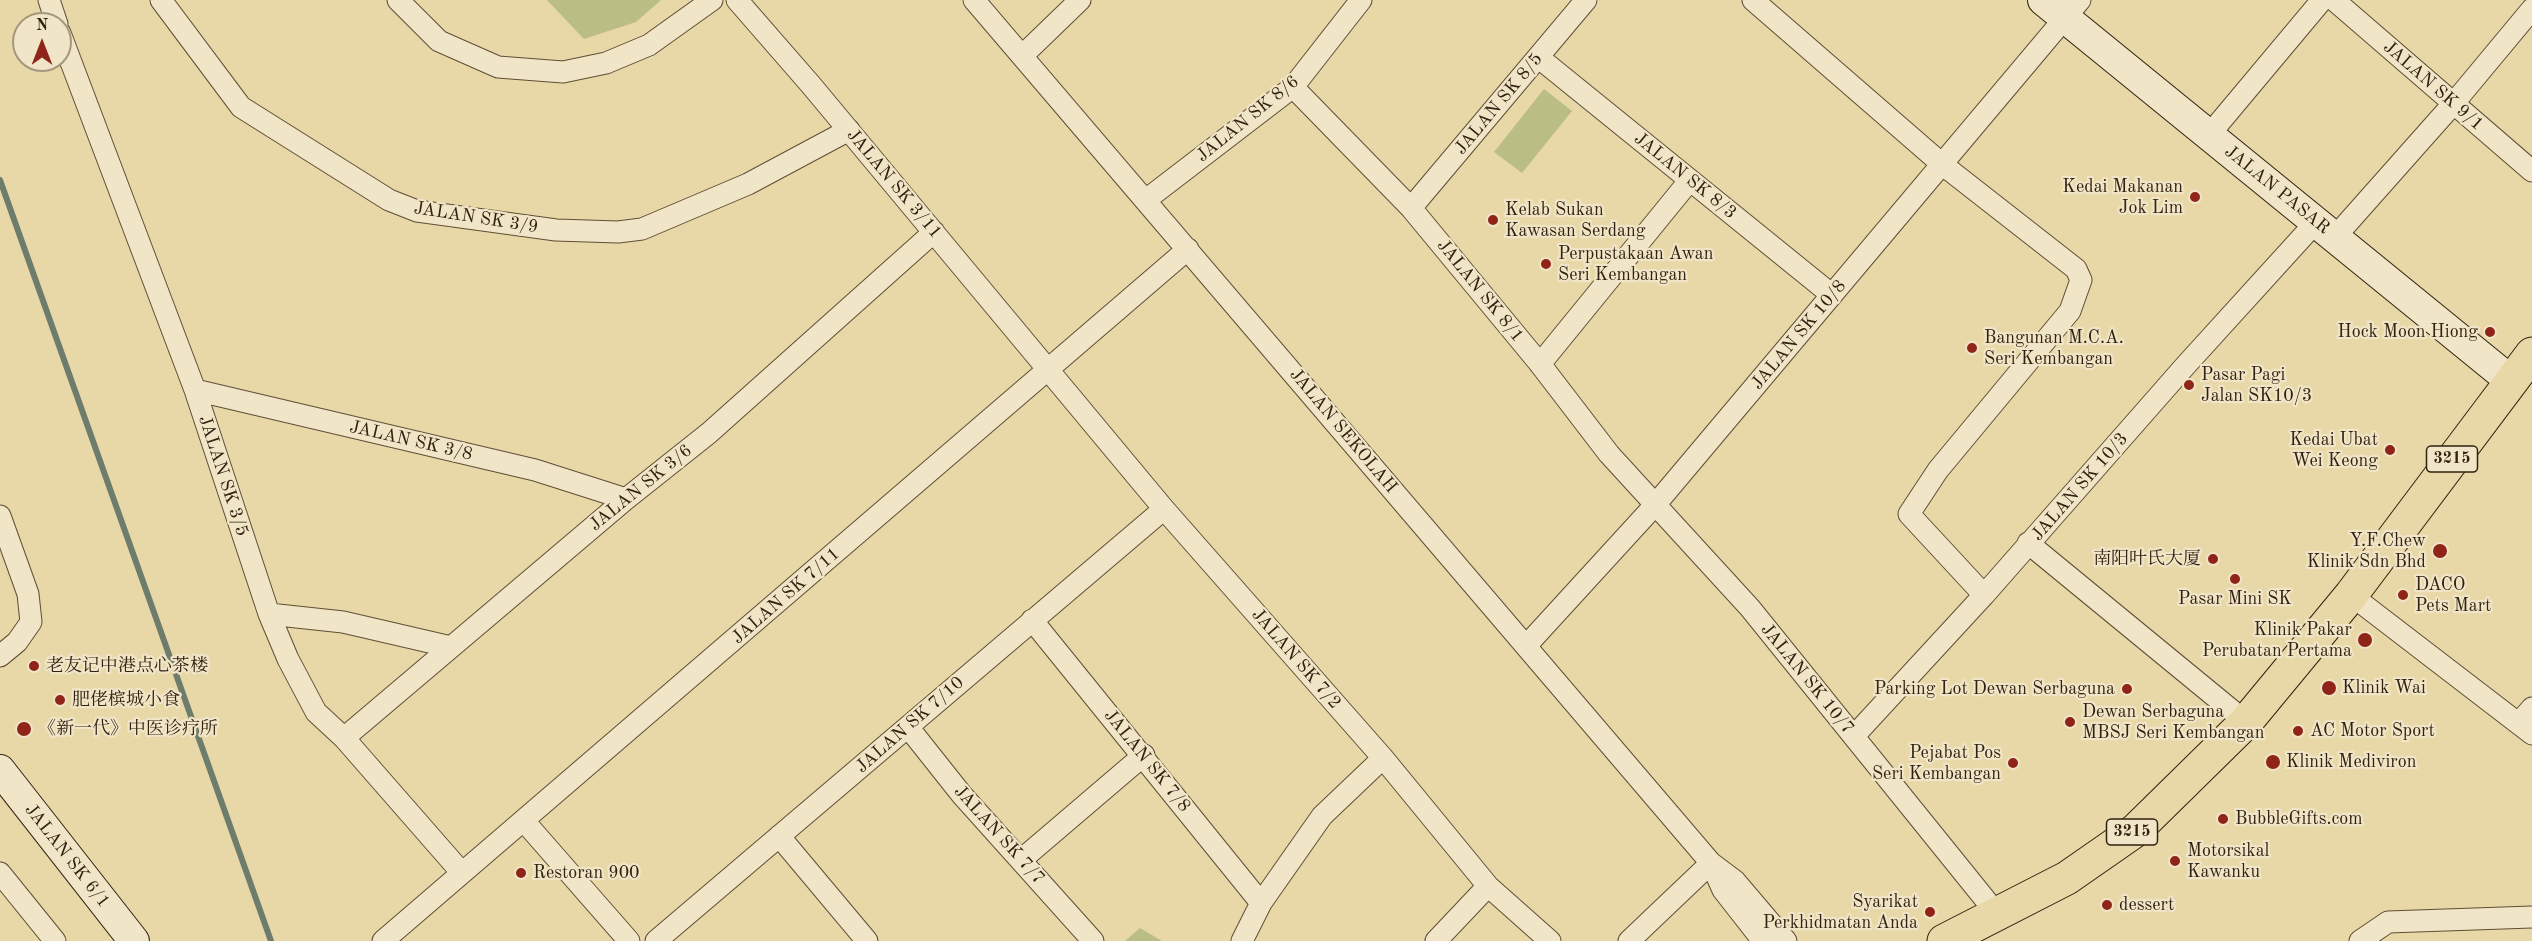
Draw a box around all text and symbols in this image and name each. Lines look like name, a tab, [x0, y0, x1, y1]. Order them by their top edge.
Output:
north arrow	[12, 12, 72, 72]
text: N	[36, 18, 48, 34]
street label: JALAN SK 9/1	[2378, 37, 2488, 135]
street label: JALAN SK 8/5	[1450, 49, 1548, 159]
street label: JALAN SK 8/6	[1192, 71, 1304, 167]
street label: JALAN SK 3/11	[842, 125, 946, 243]
street label: JALAN SK 8/3	[1629, 128, 1741, 224]
street label: JALAN PASAR	[2220, 141, 2334, 239]
place label: Kedai Makanan Jok Lim	[2062, 176, 2183, 219]
marker: Kedai Makanan Jok Lim	[2188, 190, 2202, 204]
street label: JALAN SK 3/9	[412, 197, 540, 239]
place label: Kelab Sukan Kawasan Serdang	[1505, 199, 1645, 242]
marker: Kelab Sukan Kawasan Serdang	[1486, 213, 1500, 227]
street label: JALAN SK 8/1	[1432, 235, 1528, 347]
place label: Perpustakaan Awan Seri Kembangan	[1558, 243, 1713, 286]
marker: Perpustakaan Awan Seri Kembangan	[1539, 257, 1553, 271]
street label: JALAN SK 10/8	[1747, 276, 1851, 394]
place label: Hock Moon Hiong	[2338, 321, 2478, 343]
marker: Hock Moon Hiong	[2483, 325, 2497, 339]
place label: Bangunan M.C.A. Seri Kembangan	[1984, 327, 2124, 370]
marker: Bangunan M.C.A. Seri Kembangan	[1965, 341, 1979, 355]
street label: JALAN SEKOLAH	[1285, 364, 1401, 498]
place label: Pasar Pagi Jalan SK10/3	[2201, 364, 2312, 406]
marker: Pasar Pagi Jalan SK10/3	[2182, 378, 2196, 392]
street label: JALAN SK 3/5	[193, 413, 253, 539]
street label: JALAN SK 3/8	[347, 416, 475, 466]
street label: JALAN SK 10/3	[2027, 428, 2133, 546]
place label: Kedai Ubat Wei Keong	[2289, 429, 2378, 472]
street label: JALAN SK 3/6	[585, 440, 697, 536]
marker: Kedai Ubat Wei Keong	[2383, 443, 2397, 457]
road number: 3215	[2426, 446, 2478, 472]
place label: Y.F.Chew Klinik Sdn Bhd	[2307, 530, 2426, 572]
marker: Y.F.Chew Klinik Sdn Bhd	[2431, 542, 2449, 560]
street label: JALAN SK 7/11	[727, 543, 845, 649]
place label: 南阳叶氏大厦	[2093, 548, 2201, 570]
marker: 南阳叶氏大厦	[2206, 552, 2220, 566]
marker: Pasar Mini SK	[2228, 572, 2242, 586]
place label: DACO Pets Mart	[2415, 574, 2491, 616]
place label: Pasar Mini SK	[2178, 588, 2292, 610]
marker: DACO Pets Mart	[2396, 588, 2410, 602]
street label: JALAN SK 7/2	[1247, 604, 1345, 714]
street label: JALAN SK 10/7	[1756, 619, 1858, 739]
place label: Klinik Pakar Perubatan Pertama	[2202, 619, 2352, 662]
marker: Klinik Pakar Perubatan Pertama	[2356, 631, 2374, 649]
place label: 老友记中港点心茶楼	[46, 655, 208, 677]
marker: 老友记中港点心茶楼	[27, 659, 41, 673]
street label: JALAN SK 7/10	[851, 672, 969, 778]
place label: Klinik Wai	[2342, 677, 2426, 699]
place label: Parking Lot Dewan Serbaguna	[1874, 678, 2115, 700]
marker: Klinik Wai	[2320, 679, 2338, 697]
marker: Parking Lot Dewan Serbaguna	[2120, 682, 2134, 696]
place label: 肥佬槟城小食	[72, 689, 180, 711]
marker: 肥佬槟城小食	[53, 693, 67, 707]
place label: Dewan Serbaguna MBSJ Seri Kembangan	[2082, 701, 2264, 744]
street label: JALAN SK 7/8	[1099, 705, 1195, 817]
marker: Dewan Serbaguna MBSJ Seri Kembangan	[2063, 715, 2077, 729]
place label: 《新一代》中医诊疗所	[38, 718, 218, 740]
marker: 《新一代》中医诊疗所	[15, 720, 33, 738]
place label: AC Motor Sport	[2310, 720, 2435, 742]
marker: AC Motor Sport	[2291, 724, 2305, 738]
place label: Pejabat Pos Seri Kembangan	[1872, 742, 2001, 784]
place label: Klinik Mediviron	[2286, 751, 2416, 773]
marker: Klinik Mediviron	[2264, 753, 2282, 771]
marker: Pejabat Pos Seri Kembangan	[2006, 756, 2020, 770]
street label: JALAN SK 7/7	[949, 781, 1049, 889]
street label: JALAN SK 6/1	[20, 800, 114, 912]
place label: BubbleGifts.com	[2235, 808, 2363, 830]
marker: BubbleGifts.com	[2216, 812, 2230, 826]
road number: 3215	[2106, 819, 2158, 845]
place label: Motorsikal Kawanku	[2187, 840, 2269, 882]
marker: Motorsikal Kawanku	[2168, 854, 2182, 868]
place label: Restoran 900	[533, 862, 640, 884]
marker: Restoran 900	[514, 866, 528, 880]
place label: Syarikat Perkhidmatan Anda	[1763, 891, 1918, 934]
place label: dessert	[2119, 894, 2174, 916]
marker: dessert	[2100, 898, 2114, 912]
marker: Syarikat Perkhidmatan Anda	[1923, 905, 1937, 919]

